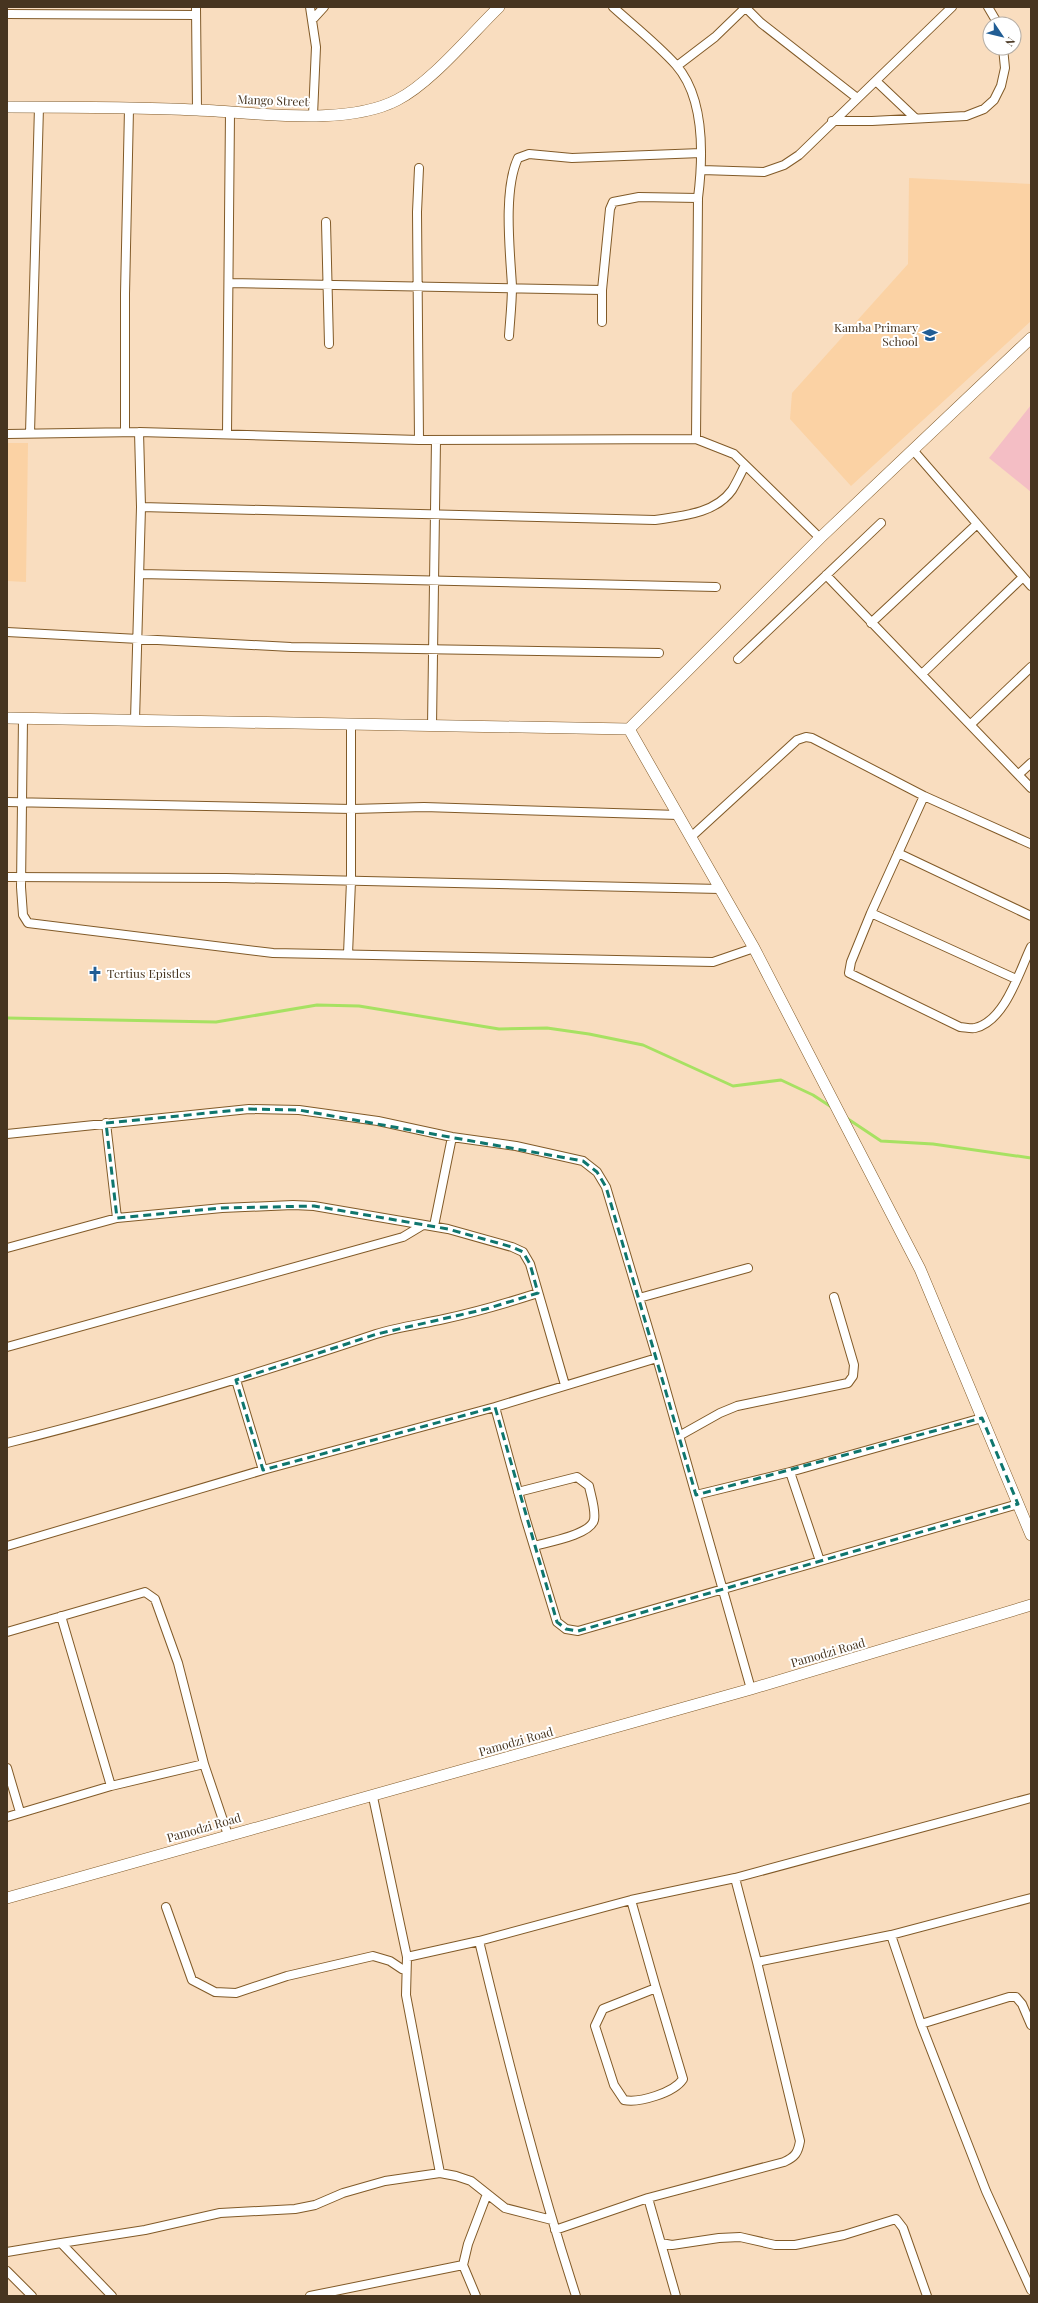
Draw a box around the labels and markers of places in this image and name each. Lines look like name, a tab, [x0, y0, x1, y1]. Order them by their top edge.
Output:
place label: Kamba Primary School	[834, 319, 919, 349]
school or university icon: Kamba Primary School	[921, 326, 939, 344]
church icon: Tertius Epistles	[86, 965, 104, 983]
place label: Tertius Epistles	[107, 965, 191, 981]

